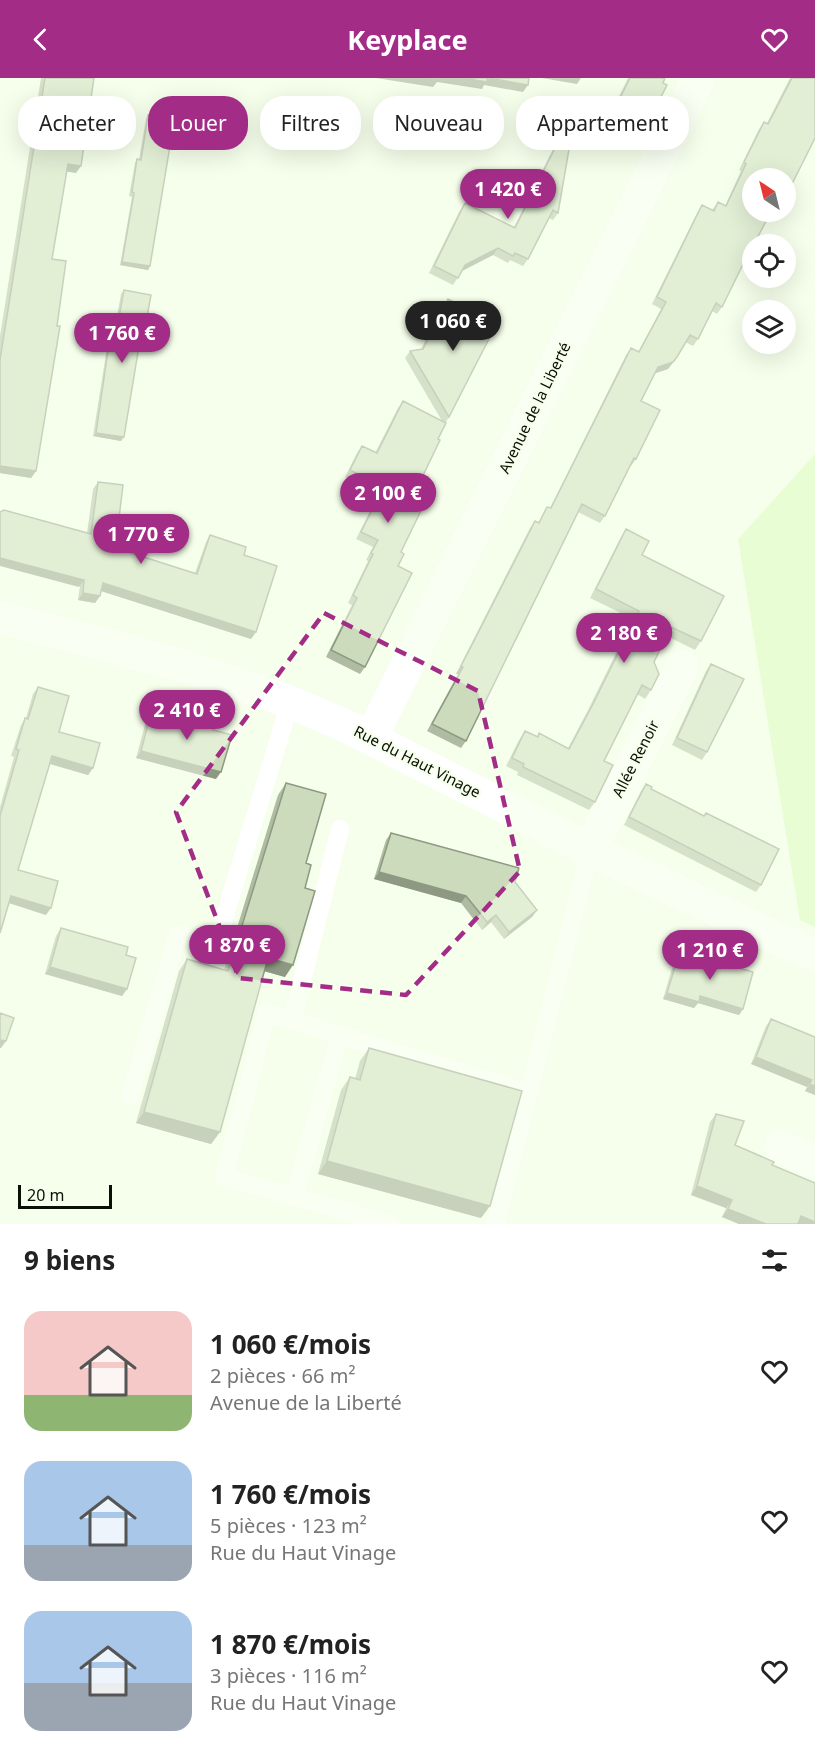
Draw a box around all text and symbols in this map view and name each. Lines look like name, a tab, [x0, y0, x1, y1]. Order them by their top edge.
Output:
text: Keyplace	[347, 21, 468, 58]
icon: back	[24, 23, 57, 56]
icon: heart	[758, 23, 791, 56]
chip: Acheter	[18, 96, 136, 150]
chip: Louer	[148, 96, 248, 150]
chip: Filtres	[260, 96, 361, 150]
chip: Nouveau	[373, 96, 504, 150]
chip: Appartement	[516, 96, 689, 150]
north arrow	[742, 168, 796, 222]
map controls	[742, 168, 796, 354]
pin: 1 420 €	[453, 169, 563, 220]
text: 1 420 €	[474, 175, 542, 202]
button: locate	[742, 234, 796, 288]
button: layers	[742, 300, 796, 354]
pin: 1 060 €	[398, 301, 508, 352]
text: 1 060 €	[419, 307, 487, 334]
pin: 1 760 €	[67, 313, 177, 364]
text: 1 760 €	[88, 319, 156, 346]
street label: Avenue de la Liberté	[494, 339, 575, 477]
pin: 2 100 €	[333, 473, 443, 524]
text: 2 100 €	[354, 479, 422, 506]
pin: 1 770 €	[86, 514, 196, 565]
text: 1 770 €	[107, 520, 175, 547]
pin: 2 180 €	[569, 613, 679, 664]
text: 2 180 €	[590, 619, 658, 646]
pin: 2 410 €	[132, 690, 242, 741]
text: 2 410 €	[153, 696, 221, 723]
street label: Allée Renoir	[607, 716, 663, 801]
street label: Rue du Haut Vinage	[351, 720, 484, 802]
pin: 1 870 €	[182, 925, 292, 976]
pin: 1 210 €	[655, 930, 765, 981]
text: 1 870 €	[203, 931, 271, 958]
text: 1 210 €	[676, 936, 744, 963]
scale bar	[18, 1182, 112, 1210]
text: 20 m	[27, 1184, 64, 1206]
text: 9 biens	[24, 1242, 115, 1278]
icon: filters	[758, 1244, 791, 1277]
text: 1 060 €/mois	[210, 1326, 371, 1362]
icon: home	[72, 1335, 144, 1407]
icon: heart	[758, 1355, 791, 1388]
text: 2 pièces · 66 m²	[210, 1362, 355, 1389]
text: Avenue de la Liberté	[210, 1389, 402, 1416]
text: 1 760 €/mois	[210, 1476, 371, 1512]
icon: home	[72, 1485, 144, 1557]
icon: heart	[758, 1505, 791, 1538]
text: 5 pièces · 123 m²	[210, 1512, 367, 1539]
text: Rue du Haut Vinage	[210, 1539, 396, 1566]
text: 1 870 €/mois	[210, 1626, 371, 1662]
icon: home	[72, 1635, 144, 1707]
icon: heart	[758, 1655, 791, 1688]
text: 3 pièces · 116 m²	[210, 1662, 367, 1689]
text: Rue du Haut Vinage	[210, 1689, 396, 1716]

